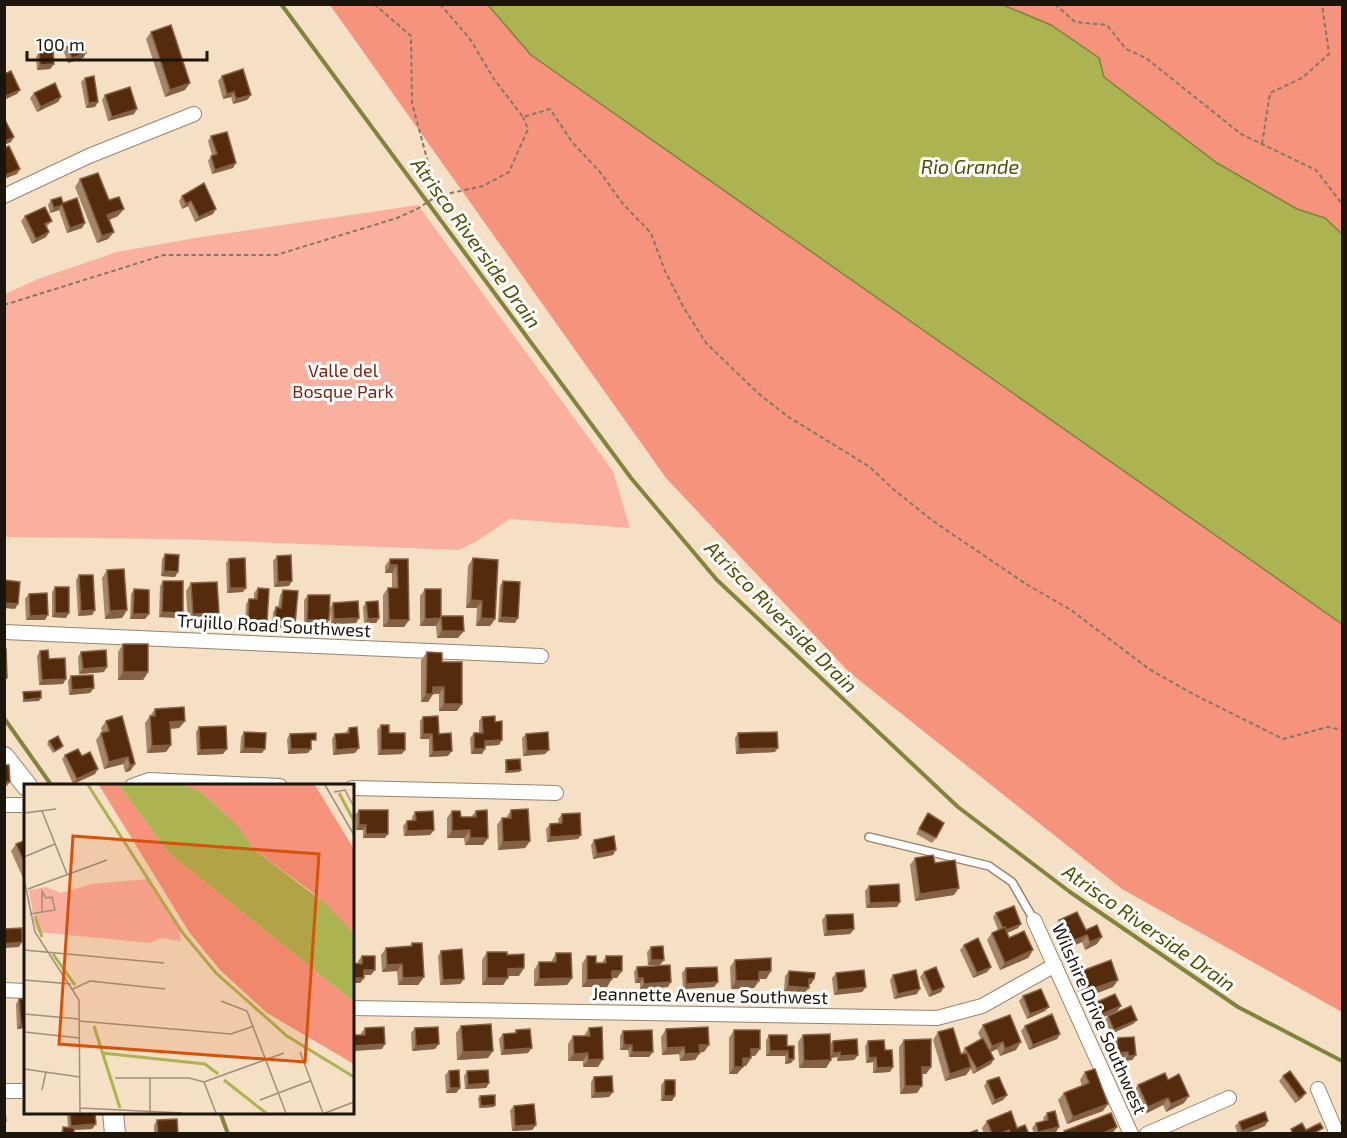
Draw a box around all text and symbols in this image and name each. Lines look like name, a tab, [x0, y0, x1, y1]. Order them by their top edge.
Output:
scale bar	[27, 24, 207, 62]
text: 100 m	[36, 33, 85, 55]
water label: Atrisco Riverside Drain	[406, 152, 547, 332]
water label: Rio Grande	[921, 154, 1019, 178]
park label: Valle del Bosque Park	[292, 359, 394, 402]
water label: Atrisco Riverside Drain	[700, 535, 863, 697]
street label: Trujillo Road Southwest	[177, 609, 372, 641]
inset map	[24, 784, 354, 1114]
water label: Atrisco Riverside Drain	[1058, 858, 1240, 996]
street label: Wilshire Drive Southwest	[1048, 920, 1152, 1118]
street label: Jeannette Avenue Southwest	[592, 982, 828, 1008]

